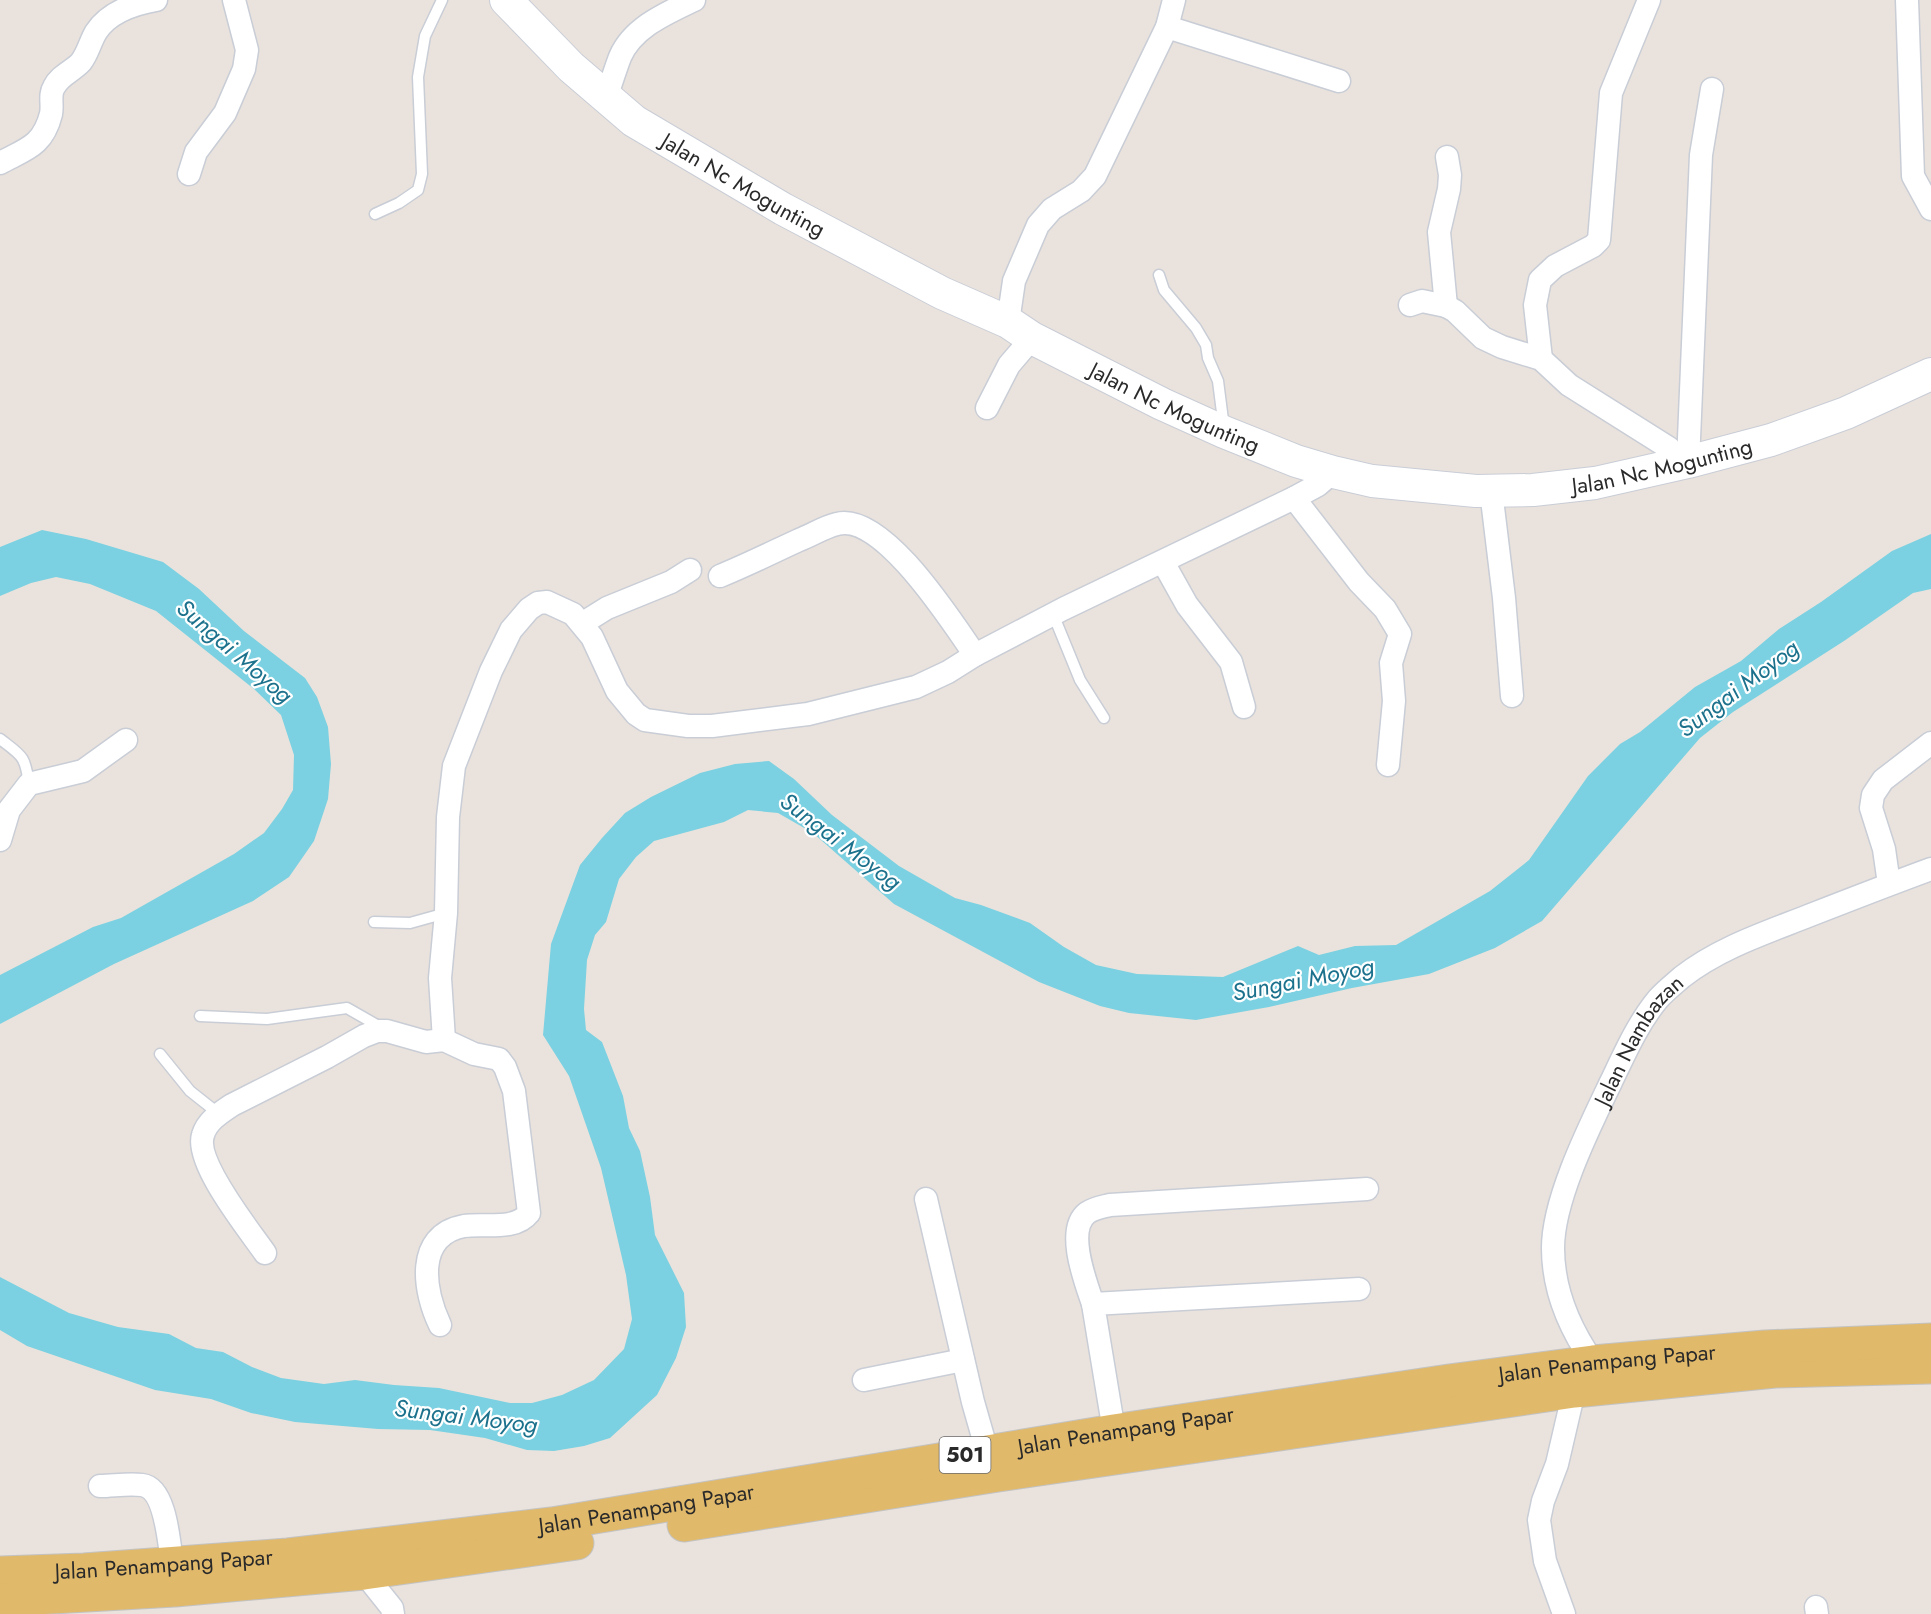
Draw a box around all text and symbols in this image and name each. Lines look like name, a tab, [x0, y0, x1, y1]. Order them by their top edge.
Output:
street label: Jalan Nc Mogunting	[653, 123, 831, 245]
street label: Jalan Nc Mogunting	[1081, 353, 1265, 461]
street label: Jalan Nc Mogunting	[1567, 430, 1756, 502]
water label: Sungai Moyog	[169, 591, 301, 711]
water label: Sungai Moyog	[1670, 631, 1806, 745]
water label: Sungai Moyog	[773, 784, 909, 898]
water label: Sungai Moyog	[1229, 948, 1377, 1010]
street label: Jalan Nambazan	[1585, 967, 1690, 1114]
street label: Jalan Penampang Papar	[1494, 1335, 1718, 1391]
water label: Sungai Moyog	[392, 1390, 540, 1442]
street label: Jalan Penampang Papar	[1013, 1397, 1237, 1463]
road number: 501	[940, 1437, 990, 1473]
street label: Jalan Penampang Papar	[534, 1475, 757, 1542]
street label: Jalan Penampang Papar	[51, 1540, 274, 1587]

